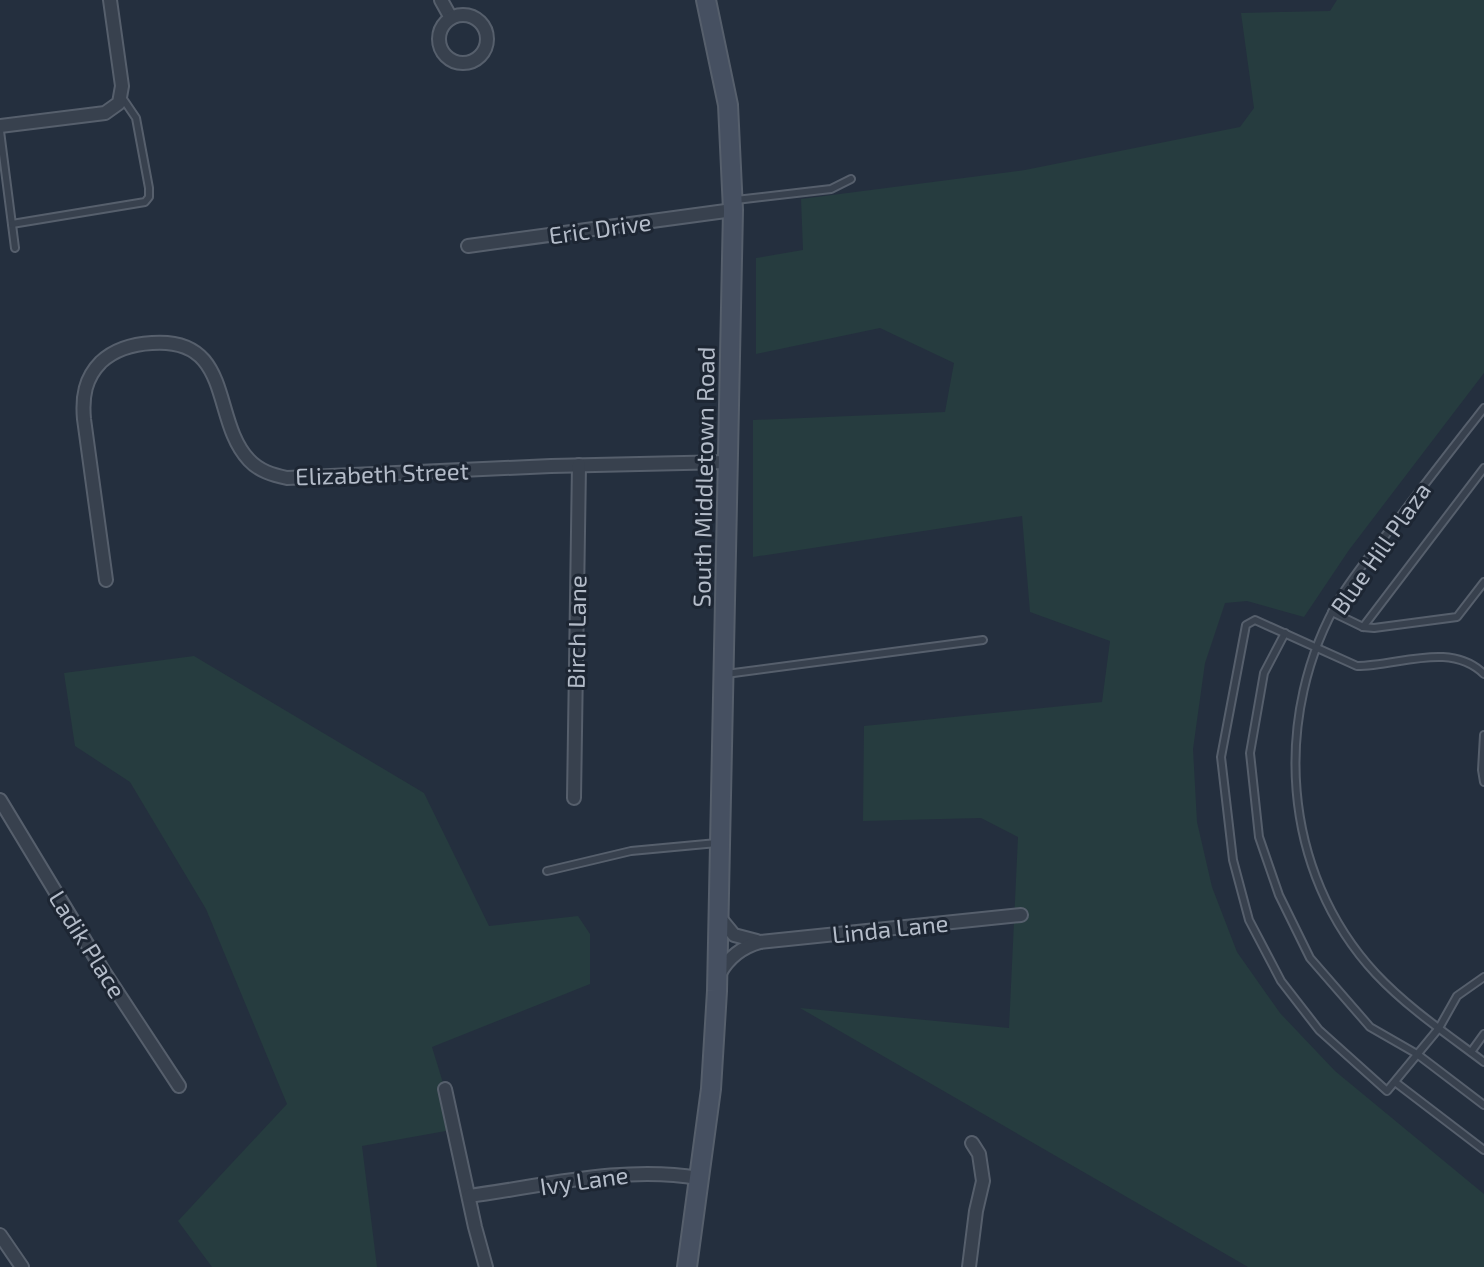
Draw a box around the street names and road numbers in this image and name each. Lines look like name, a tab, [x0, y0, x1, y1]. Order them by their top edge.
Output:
street label: Eric Drive	[547, 206, 653, 250]
street label: South Middletown Road	[686, 346, 720, 608]
street label: Elizabeth Street	[295, 455, 469, 491]
street label: Blue Hill Plaza	[1324, 476, 1436, 620]
street label: Birch Lane	[561, 575, 591, 689]
street label: Ladik Place	[44, 885, 132, 1003]
street label: Linda Lane	[830, 907, 950, 949]
street label: Ivy Lane	[538, 1159, 630, 1201]

